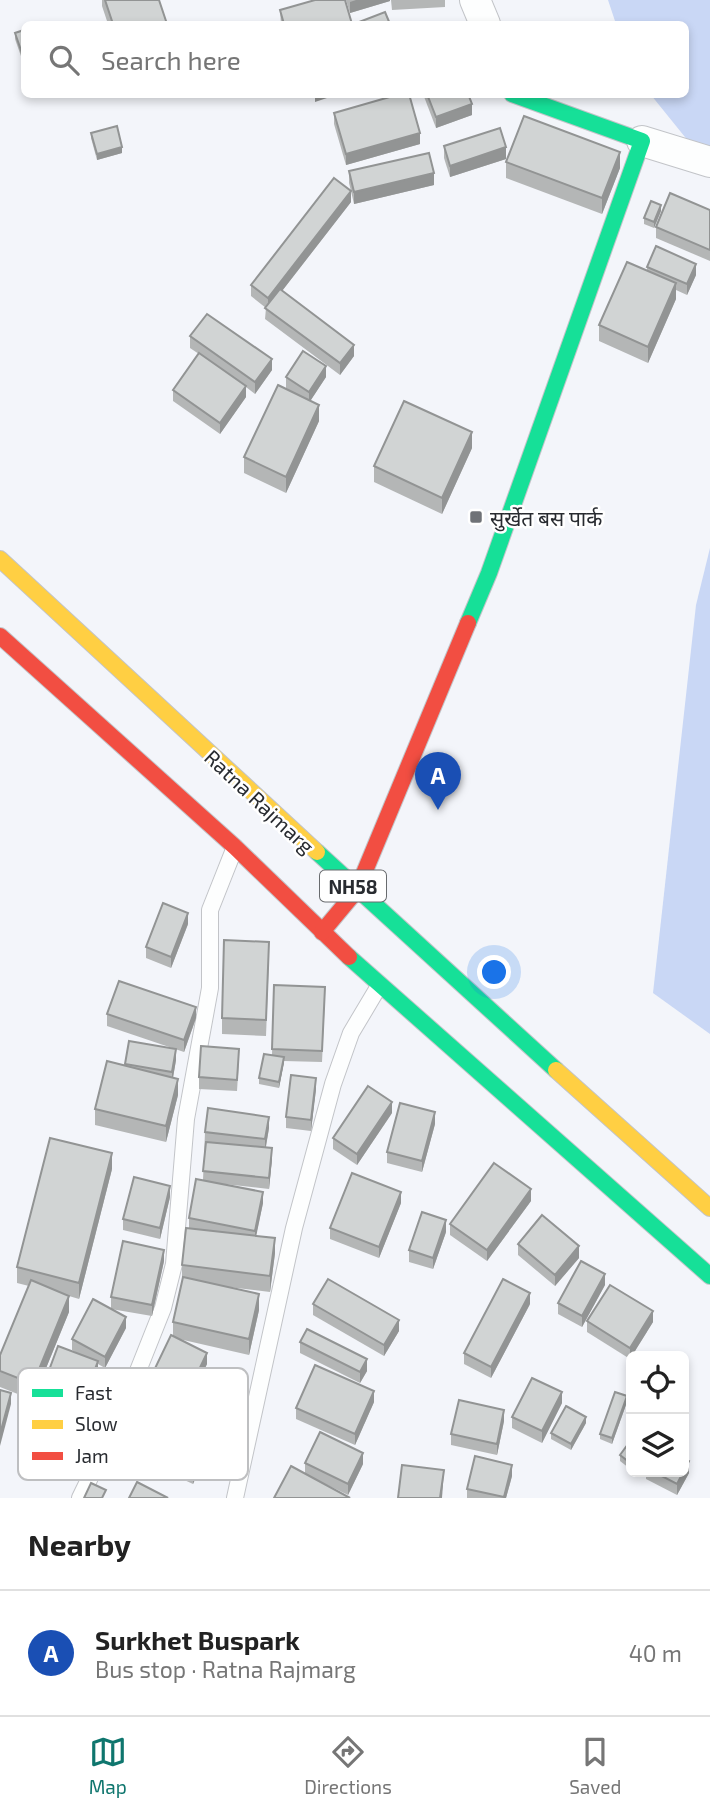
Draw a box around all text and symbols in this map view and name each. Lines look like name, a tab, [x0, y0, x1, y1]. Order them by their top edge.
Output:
search box	[21, 21, 689, 98]
icon: search	[45, 41, 83, 79]
text: Search here	[101, 44, 241, 75]
place label: सुर्खेत बस पार्क	[490, 505, 603, 532]
marker: सुर्खेत बस पार्क	[468, 509, 484, 525]
street label: Ratna Rajmarg	[199, 744, 320, 859]
pin: A	[415, 752, 461, 810]
road number: NH58	[320, 870, 386, 902]
your location	[477, 955, 511, 989]
map controls	[626, 1351, 689, 1477]
button: locate	[626, 1351, 689, 1414]
legend	[18, 1368, 248, 1480]
text: Fast	[75, 1381, 112, 1404]
text: Slow	[75, 1412, 118, 1435]
button: layers	[626, 1414, 689, 1477]
text: Jam	[75, 1444, 109, 1467]
text: Nearby	[28, 1526, 131, 1562]
text: Surkhet Buspark	[95, 1624, 300, 1655]
text: A	[43, 1639, 59, 1667]
text: 40 m	[629, 1639, 682, 1667]
text: Bus stop · Ratna Rajmarg	[95, 1655, 356, 1683]
tab: Map	[89, 1733, 127, 1798]
tab: Directions	[304, 1733, 392, 1798]
tab: Saved	[569, 1733, 621, 1798]

